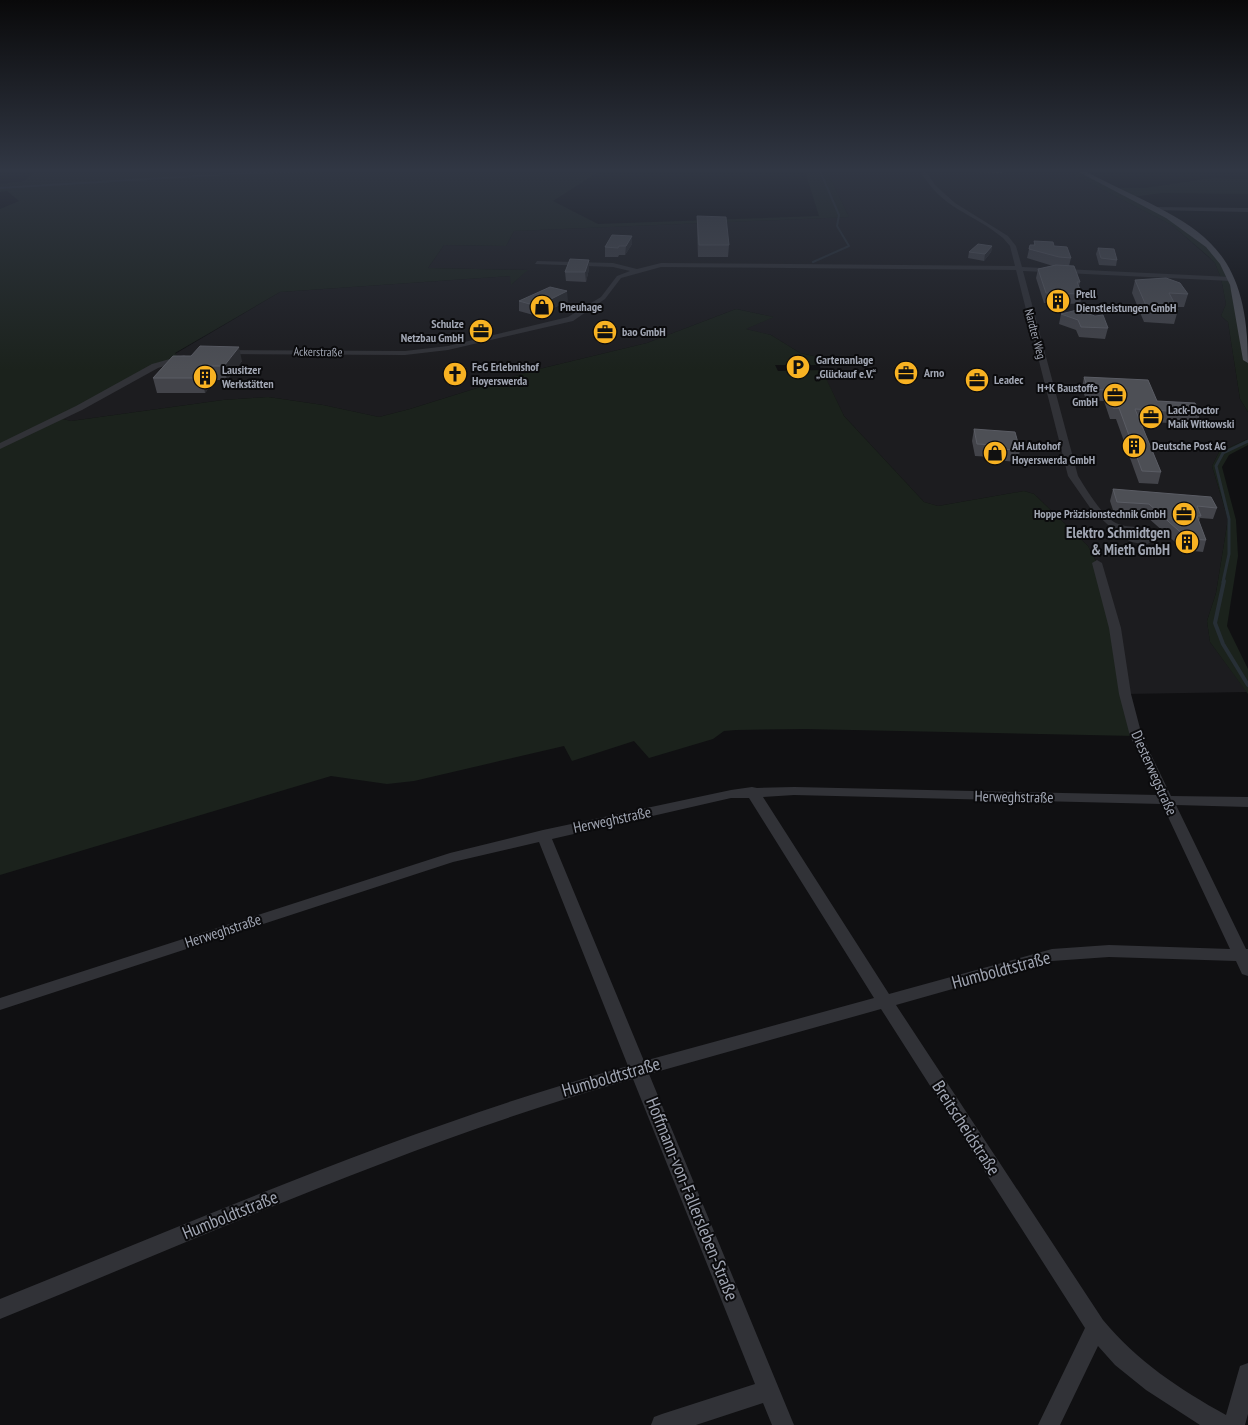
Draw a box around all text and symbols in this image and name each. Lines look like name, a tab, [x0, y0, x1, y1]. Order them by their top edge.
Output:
place label: Prell Dienstleistungen GmbH	[1076, 286, 1176, 315]
building icon: Prell Dienstleistungen GmbH	[1045, 288, 1071, 314]
shop icon: Pneuhage	[529, 294, 555, 320]
place label: Pneuhage	[560, 299, 602, 314]
street label: Nardter Weg	[1022, 307, 1049, 361]
place label: Schulze Netzbau GmbH	[401, 316, 464, 345]
office icon: Schulze Netzbau GmbH	[468, 318, 494, 344]
office icon: bao GmbH	[592, 319, 618, 345]
place label: bao GmbH	[622, 324, 666, 339]
street label: Ackerstraße	[293, 344, 343, 359]
place label: Gartenanlage „Glückauf e.V.“	[816, 352, 876, 381]
parking icon: Gartenanlage „Glückauf e.V.“	[785, 354, 811, 380]
place label: FeG Erlebnishof Hoyerswerda	[472, 359, 540, 388]
office icon: Arno	[893, 360, 919, 386]
church icon: FeG Erlebnishof Hoyerswerda	[442, 361, 468, 387]
place label: Lausitzer Werkstätten	[221, 362, 274, 391]
building icon: Lausitzer Werkstätten	[192, 364, 218, 390]
place label: Arno	[923, 365, 945, 380]
office icon: Leadec	[964, 367, 990, 393]
place label: Leadec	[994, 372, 1024, 387]
place label: H+K Baustoffe GmbH	[1037, 380, 1098, 409]
office icon: H+K Baustoffe GmbH	[1102, 382, 1128, 408]
place label: Lack-Doctor Maik Witkowski	[1168, 402, 1235, 431]
office icon: Lack-Doctor Maik Witkowski	[1138, 404, 1164, 430]
building icon: Deutsche Post AG	[1121, 433, 1147, 459]
place label: AH Autohof Hoyerswerda GmbH	[1011, 438, 1095, 467]
place label: Deutsche Post AG	[1152, 438, 1226, 453]
shop icon: AH Autohof Hoyerswerda GmbH	[982, 440, 1008, 466]
office icon: Hoppe Präzisionstechnik GmbH	[1171, 501, 1197, 527]
place label: Hoppe Präzisionstechnik GmbH	[1034, 506, 1166, 521]
place label: Elektro Schmidtgen & Mieth GmbH	[1066, 523, 1170, 559]
building icon: Elektro Schmidtgen & Mieth GmbH	[1174, 529, 1200, 555]
street label: Diesterwegstraße	[1127, 727, 1182, 818]
street label: Herweghstraße	[974, 786, 1054, 807]
street label: Herweghstraße	[571, 802, 653, 837]
street label: Herweghstraße	[182, 909, 263, 952]
street label: Humboldtstraße	[949, 945, 1053, 994]
street label: Humboldtstraße	[559, 1052, 663, 1102]
street label: Breitscheidstraße	[927, 1076, 1006, 1180]
street label: Hoffmann-von-Fallersleben-Straße	[641, 1094, 744, 1304]
street label: Humboldtstraße	[179, 1185, 281, 1244]

